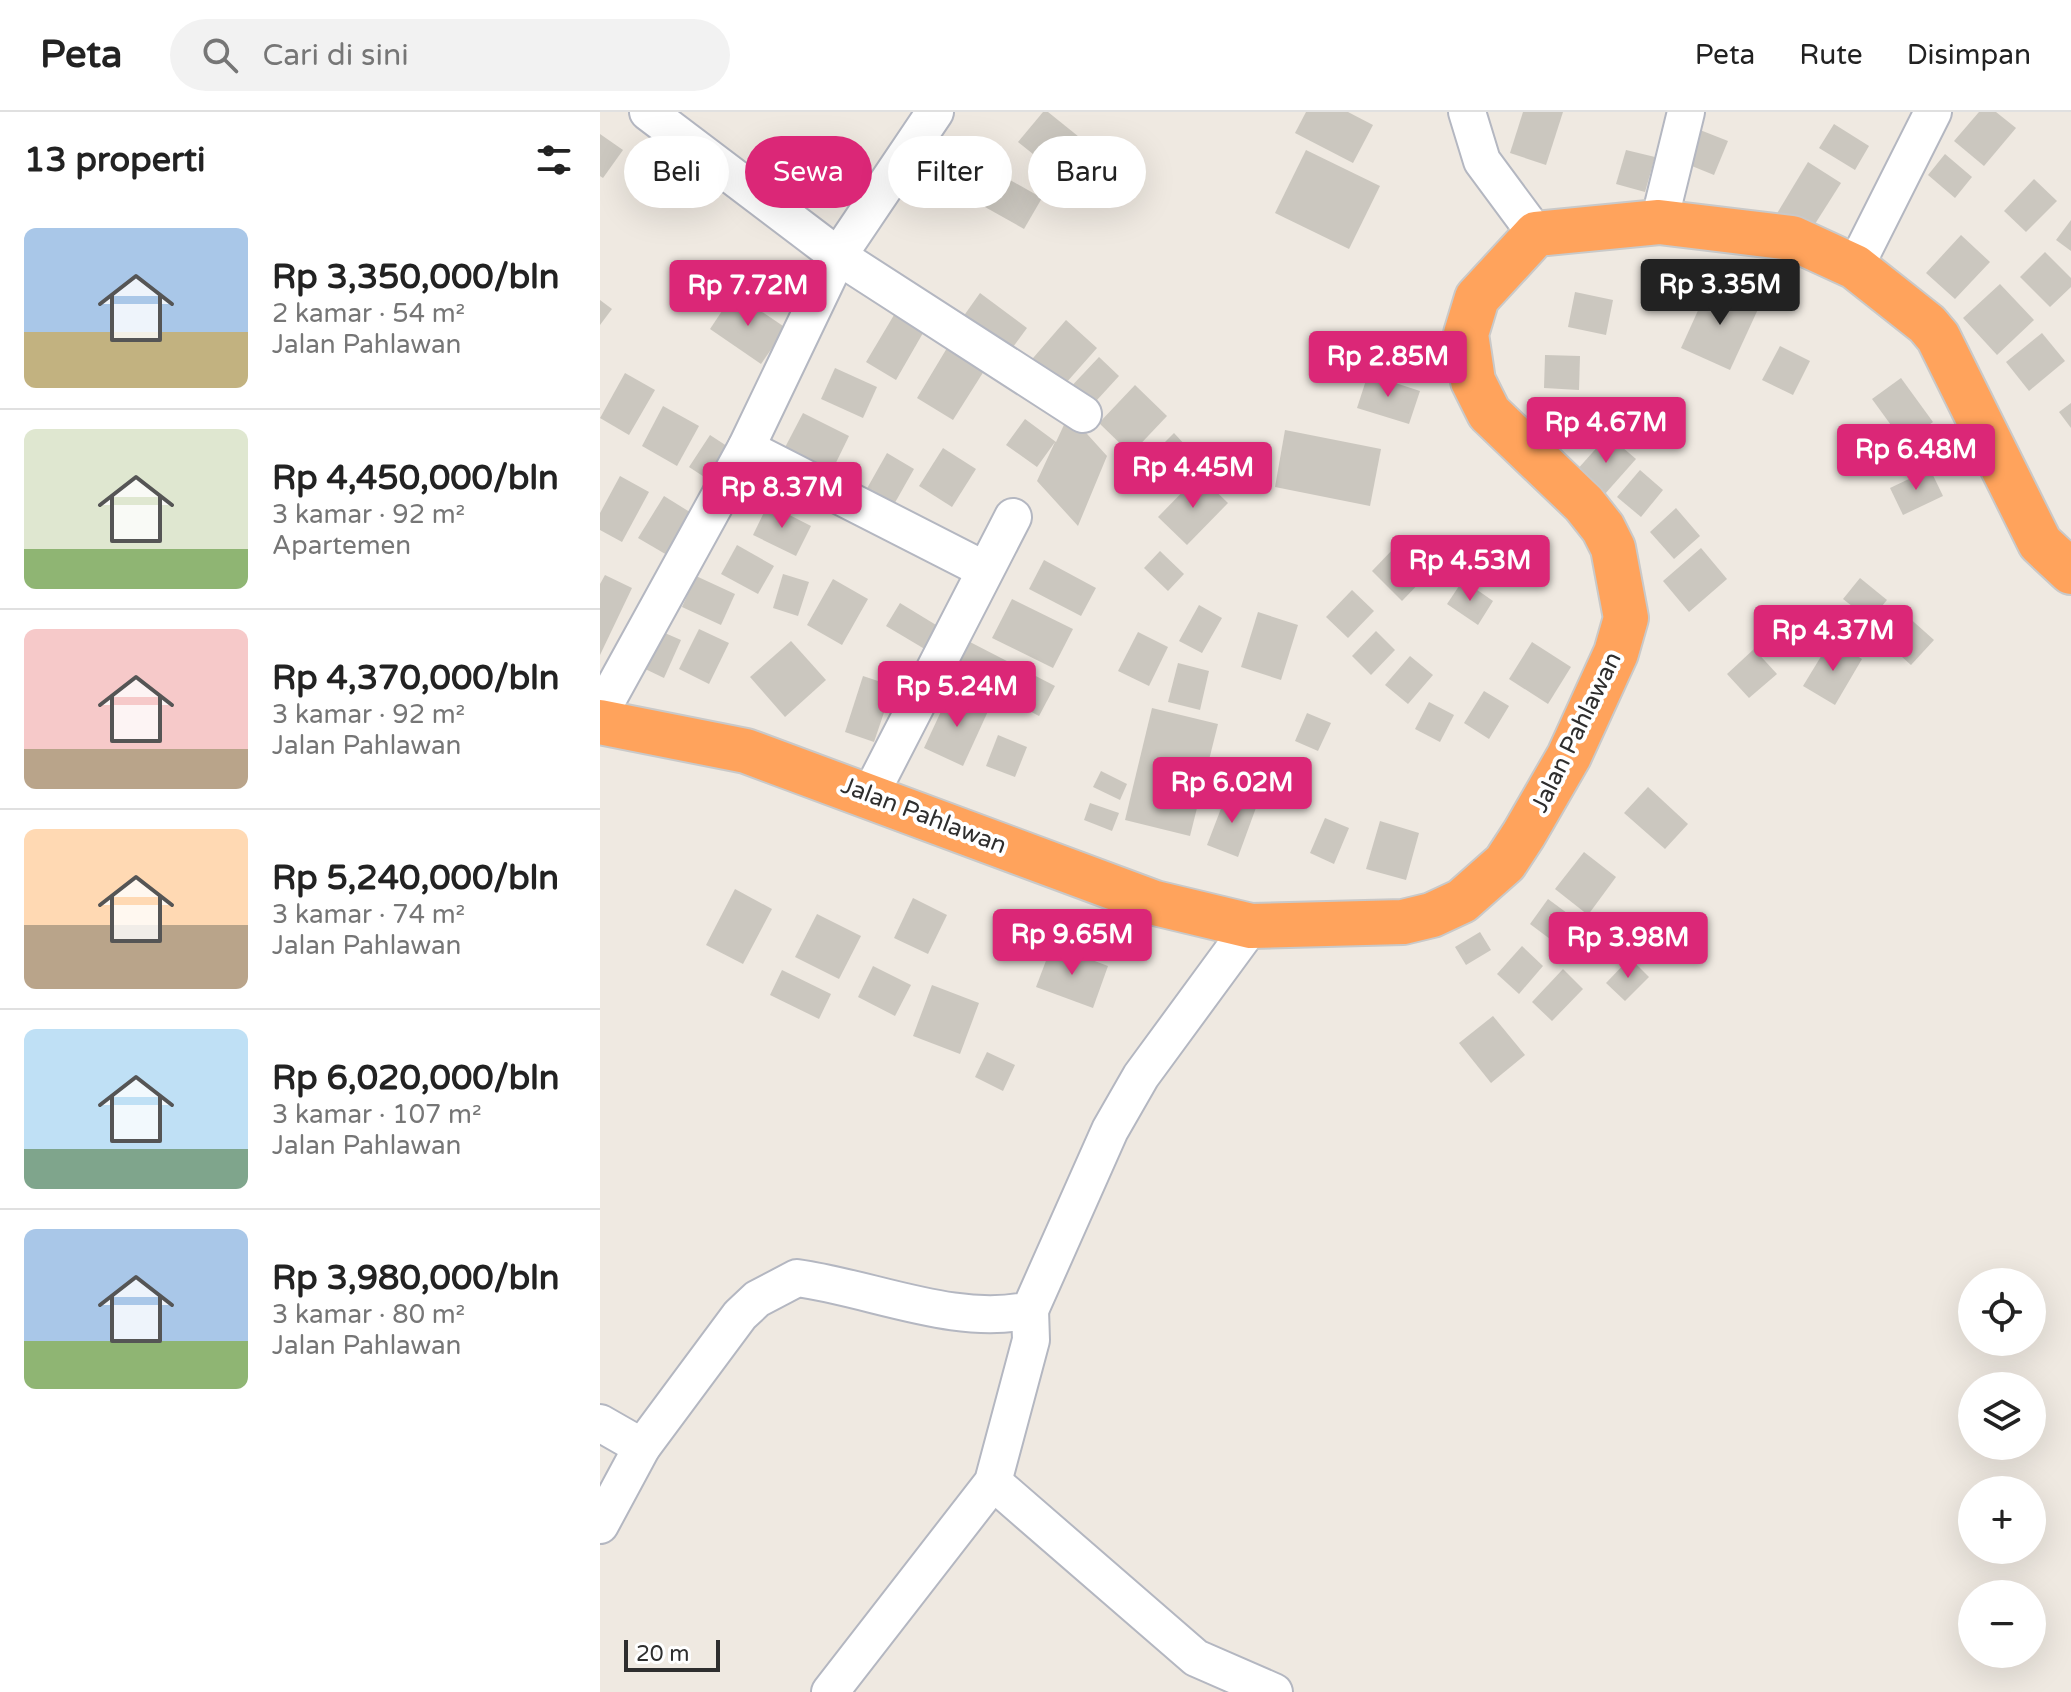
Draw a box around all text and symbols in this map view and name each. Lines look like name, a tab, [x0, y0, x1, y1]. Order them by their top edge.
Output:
search box	[170, 19, 730, 91]
text: Peta	[40, 32, 122, 78]
icon: search	[198, 33, 242, 77]
text: Cari di sini	[262, 37, 409, 74]
text: Peta	[1695, 38, 1755, 72]
text: Rute	[1799, 38, 1863, 72]
text: Disimpan	[1907, 38, 2031, 72]
chip: Beli	[624, 136, 729, 208]
chip: Sewa	[745, 136, 872, 208]
chip: Filter	[888, 136, 1012, 208]
chip: Baru	[1028, 136, 1146, 208]
icon: filters	[532, 138, 576, 182]
text: 13 properti	[24, 140, 205, 181]
text: Rp 3,350,000/bln	[272, 257, 559, 298]
pin: Rp 3.35M	[1637, 259, 1803, 327]
icon: home	[88, 260, 184, 356]
pin: Rp 7.72M	[665, 260, 831, 328]
text: Rp 3.35M	[1659, 269, 1781, 300]
text: Rp 7.72M	[688, 270, 808, 301]
text: 2 kamar · 54 m²	[272, 298, 465, 329]
text: Jalan Pahlawan	[272, 329, 461, 360]
pin: Rp 2.85M	[1305, 331, 1471, 399]
text: Rp 2.85M	[1327, 341, 1449, 372]
pin: Rp 4.67M	[1523, 397, 1689, 465]
text: Rp 4.67M	[1545, 407, 1667, 438]
pin: Rp 6.48M	[1833, 424, 1999, 492]
text: Rp 6.48M	[1855, 434, 1977, 465]
pin: Rp 4.45M	[1110, 442, 1276, 510]
text: Rp 4.45M	[1132, 452, 1254, 483]
text: Rp 4,450,000/bln	[272, 458, 559, 499]
icon: home	[88, 461, 184, 557]
pin: Rp 8.37M	[699, 462, 865, 530]
text: Rp 8.37M	[721, 472, 843, 503]
text: 3 kamar · 92 m²	[272, 499, 465, 530]
text: Apartemen	[272, 530, 411, 561]
pin: Rp 4.53M	[1387, 535, 1553, 603]
text: Rp 4.53M	[1409, 545, 1531, 576]
pin: Rp 4.37M	[1750, 605, 1916, 673]
text: Rp 4.37M	[1772, 615, 1894, 646]
street label: Jalan Pahlawan	[1525, 647, 1628, 817]
text: Rp 4,370,000/bln	[272, 658, 559, 699]
icon: home	[88, 661, 184, 757]
pin: Rp 5.24M	[874, 661, 1040, 729]
text: Rp 5.24M	[896, 671, 1018, 702]
text: 3 kamar · 92 m²	[272, 699, 465, 730]
text: Jalan Pahlawan	[272, 730, 461, 761]
pin: Rp 6.02M	[1149, 757, 1315, 825]
text: Rp 6.02M	[1171, 767, 1293, 798]
street label: Jalan Pahlawan	[837, 771, 1011, 860]
text: Rp 5,240,000/bln	[272, 858, 559, 899]
icon: home	[88, 861, 184, 957]
text: 3 kamar · 74 m²	[272, 899, 465, 930]
pin: Rp 9.65M	[989, 909, 1155, 977]
pin: Rp 3.98M	[1545, 912, 1711, 980]
text: Rp 9.65M	[1011, 919, 1133, 950]
text: Rp 3.98M	[1567, 922, 1689, 953]
text: Jalan Pahlawan	[272, 930, 461, 961]
text: Rp 6,020,000/bln	[272, 1058, 559, 1099]
icon: home	[88, 1061, 184, 1157]
text: 3 kamar · 107 m²	[272, 1099, 482, 1130]
text: Jalan Pahlawan	[272, 1130, 461, 1161]
text: Rp 3,980,000/bln	[272, 1258, 559, 1299]
icon: home	[88, 1261, 184, 1357]
map controls	[1958, 1268, 2046, 1668]
button: locate	[1958, 1268, 2046, 1356]
text: 3 kamar · 80 m²	[272, 1299, 465, 1330]
text: Jalan Pahlawan	[272, 1330, 461, 1361]
button: layers	[1958, 1372, 2046, 1460]
button: +	[1958, 1476, 2046, 1564]
button: −	[1958, 1580, 2046, 1668]
scale bar	[624, 1636, 720, 1672]
text: 20 m	[636, 1641, 690, 1667]

